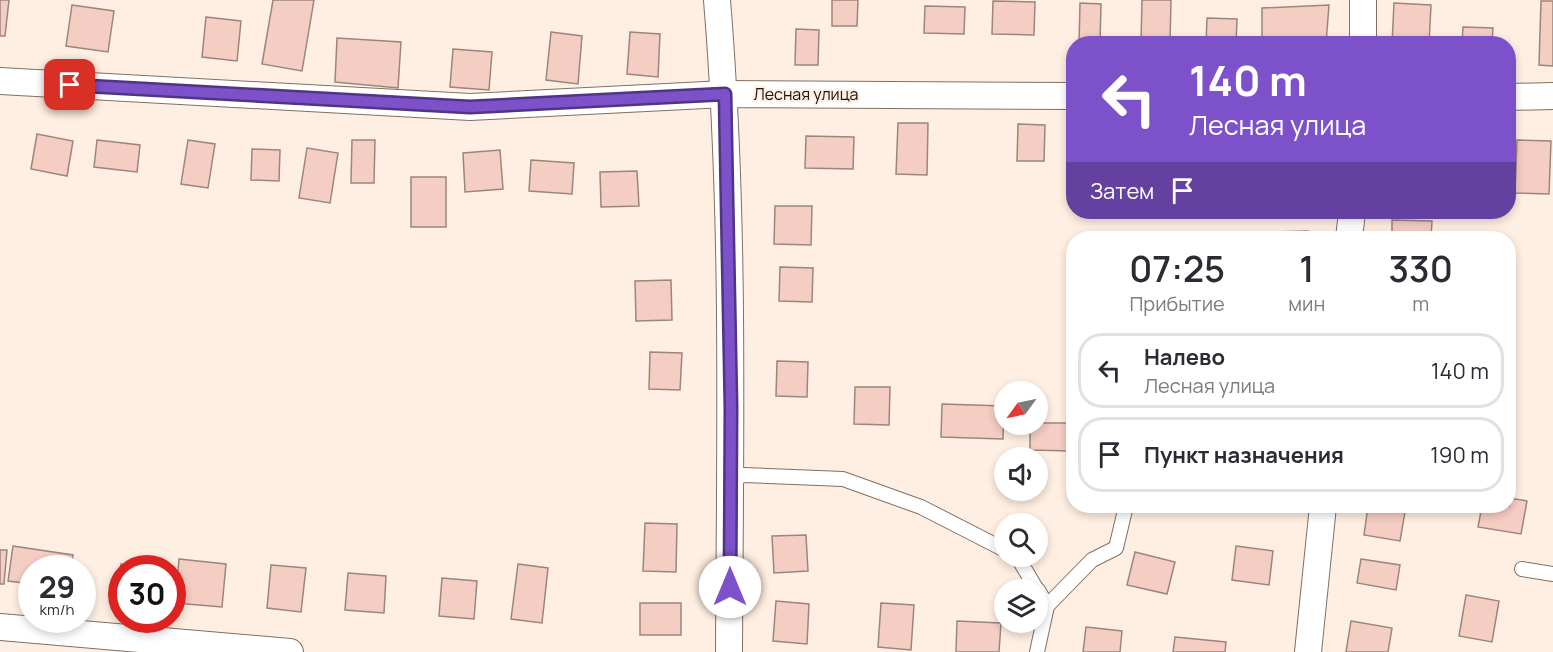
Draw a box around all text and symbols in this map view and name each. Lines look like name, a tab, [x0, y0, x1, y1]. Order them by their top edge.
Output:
text: 140 m	[1189, 51, 1307, 109]
pin	[44, 59, 95, 110]
icon: left	[1090, 60, 1168, 138]
icon: arrive	[53, 68, 86, 101]
street label: Лесная улица	[754, 83, 858, 105]
text: Лесная улица	[1189, 106, 1366, 143]
icon: arrive	[1166, 174, 1199, 207]
text: Затем	[1090, 176, 1154, 206]
text: 07:25	[1129, 244, 1225, 293]
text: 1	[1299, 244, 1314, 293]
text: 330	[1388, 244, 1453, 293]
text: Прибытие	[1129, 290, 1225, 317]
text: мин	[1288, 290, 1325, 317]
text: m	[1412, 290, 1429, 317]
text: Налево	[1144, 342, 1225, 372]
icon: left	[1093, 354, 1126, 387]
text: 140 m	[1431, 356, 1489, 386]
text: Лесная улица	[1144, 372, 1275, 399]
north arrow	[994, 381, 1048, 435]
map controls	[994, 381, 1048, 633]
icon: arrive	[1093, 438, 1126, 471]
text: Пункт назначения	[1144, 440, 1344, 470]
text: 190 m	[1430, 440, 1489, 470]
button: sound	[994, 447, 1048, 501]
button: search	[994, 513, 1048, 567]
speed limit sign: 30	[108, 555, 186, 633]
position arrow	[698, 555, 762, 619]
text: 29	[39, 566, 75, 607]
button: layers	[994, 579, 1048, 633]
text: km/h	[40, 599, 74, 620]

